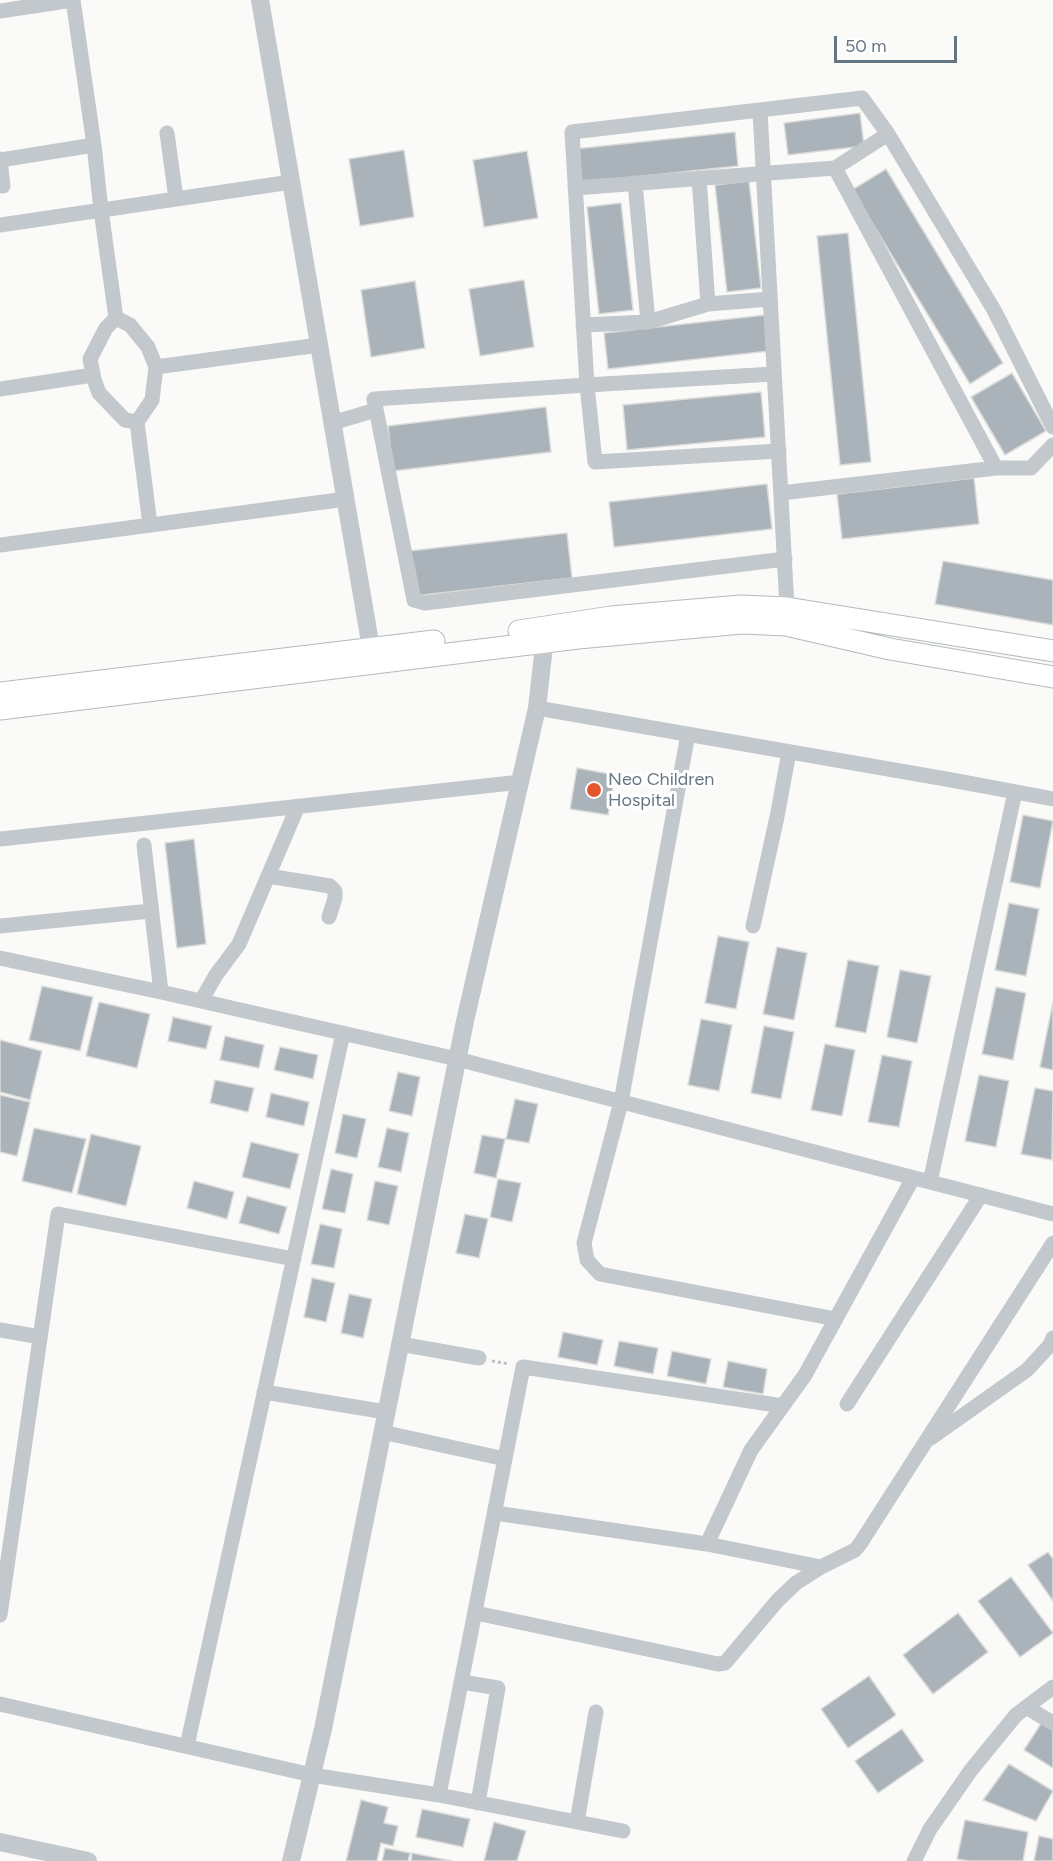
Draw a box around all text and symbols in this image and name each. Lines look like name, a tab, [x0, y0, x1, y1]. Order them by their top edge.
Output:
scale bar	[837, 24, 960, 62]
text: 50 m	[845, 35, 887, 57]
place label: Neo Children Hospital	[608, 769, 714, 812]
marker: Neo Children Hospital	[585, 781, 603, 799]

